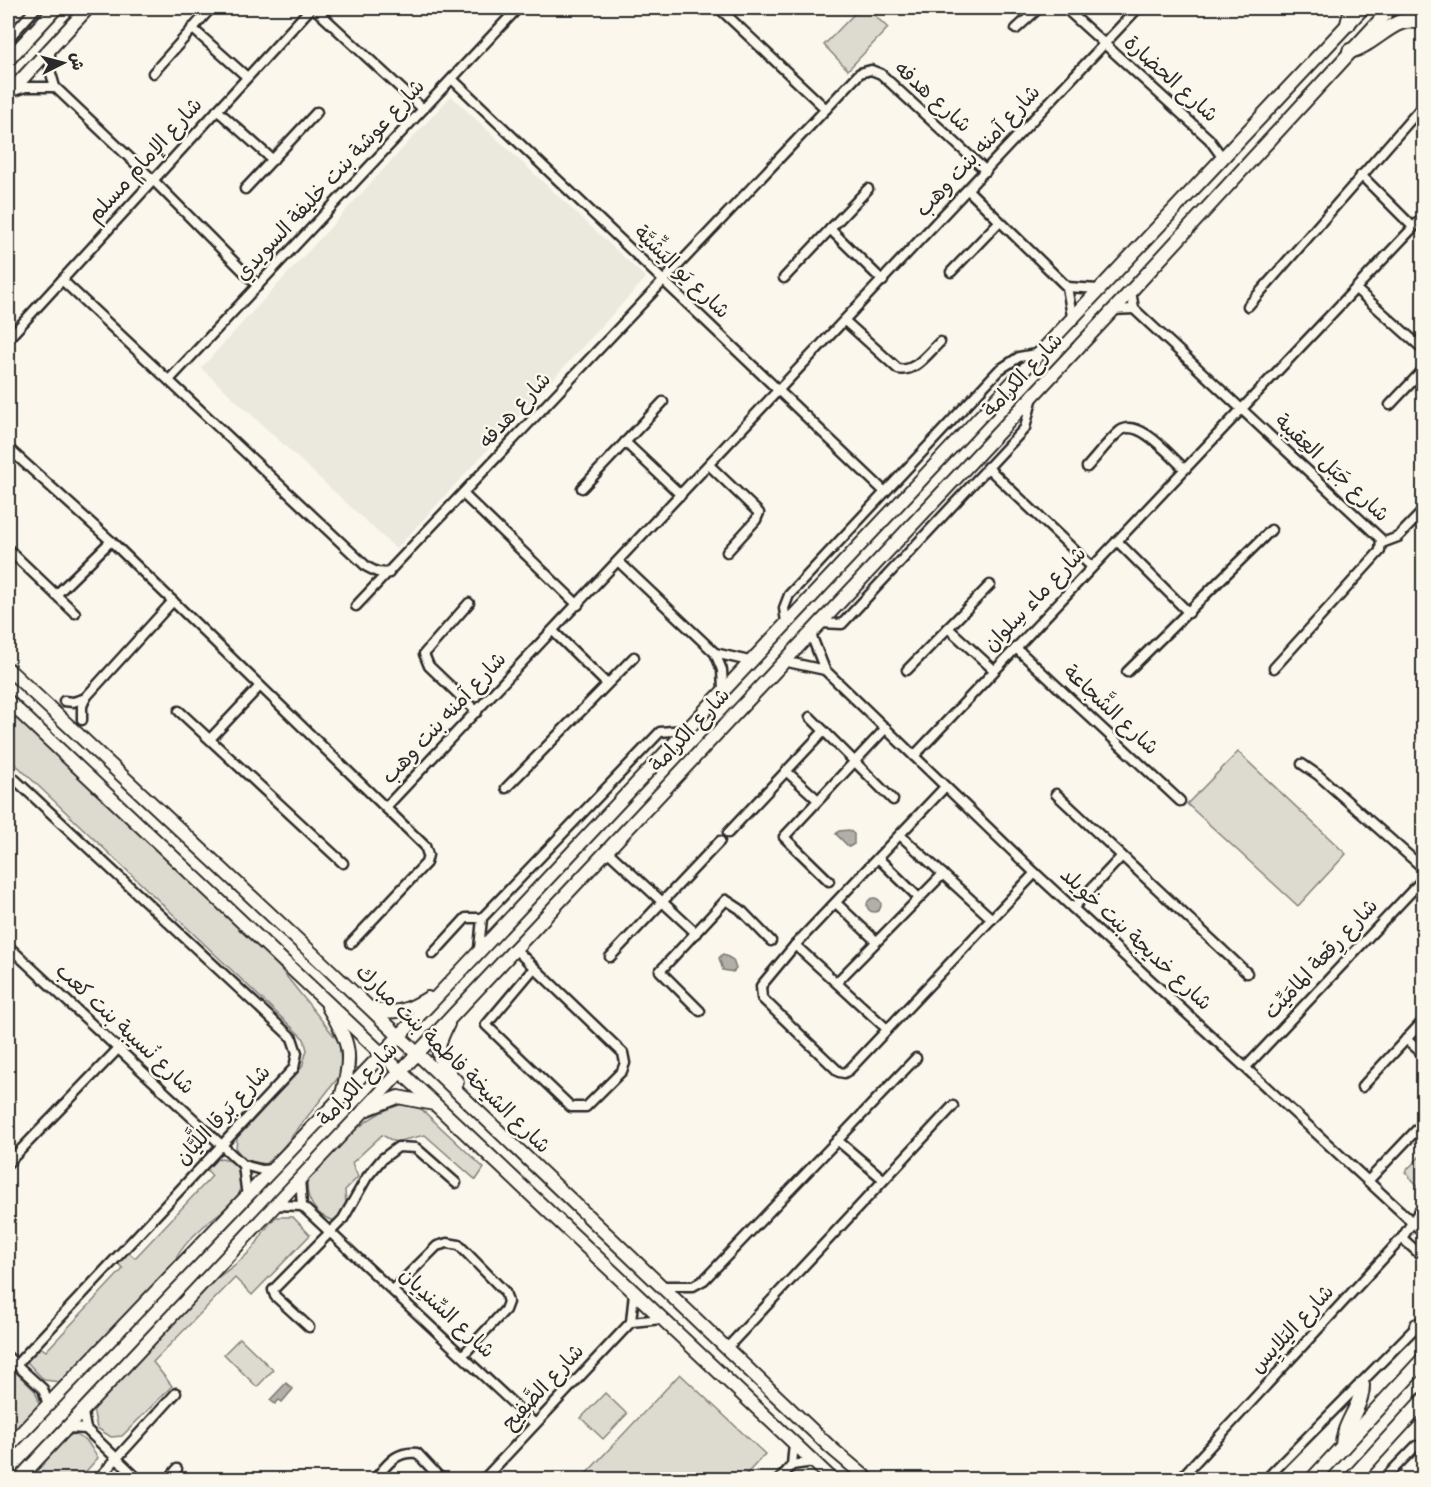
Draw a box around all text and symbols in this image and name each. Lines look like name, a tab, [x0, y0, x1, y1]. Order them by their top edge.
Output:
street label: شارع الحضارة	[1116, 29, 1224, 131]
north arrow	[33, 33, 93, 93]
text: ش	[63, 52, 89, 72]
street label: شارع هدفه	[887, 55, 977, 141]
street label: شارع عوشة بنت خليفة السويدي	[229, 73, 433, 289]
street label: شارع آمنه بنت وهب	[910, 79, 1048, 225]
street label: شارع الإمام مسلم	[82, 92, 210, 230]
street label: شارع يَو اليَشِّيَّة	[626, 217, 738, 327]
street label: شارع الكرامة	[977, 327, 1071, 425]
street label: شارع هدفه	[473, 366, 559, 456]
street label: شارع جَبَل العِقيبة	[1267, 408, 1395, 530]
street label: شارع ماء سِلوان	[978, 540, 1094, 660]
street label: شارع آمنه بنت وهب	[376, 646, 514, 792]
street label: شارع الشَّجاعة	[1056, 656, 1167, 763]
street label: شارع الكرامة	[644, 682, 738, 780]
street label: شارع خديجة بنت خويلد	[1052, 861, 1218, 1019]
street label: شارع رِقعة المامَيِّت	[1258, 893, 1386, 1027]
street label: شارع نُسيبة بنت كعب	[48, 957, 200, 1103]
street label: شارع الشيخة فاطمة بنت مبارك	[348, 959, 556, 1161]
street label: شارع الكرامة	[312, 1036, 406, 1134]
street label: شارع بَرقا اللَّيَّان	[165, 1055, 279, 1173]
street label: شارع السِّندِيان	[391, 1262, 501, 1366]
street label: شارع اليَلايِس	[1244, 1279, 1342, 1381]
street label: شارع الصَّفِيح	[496, 1338, 592, 1438]

